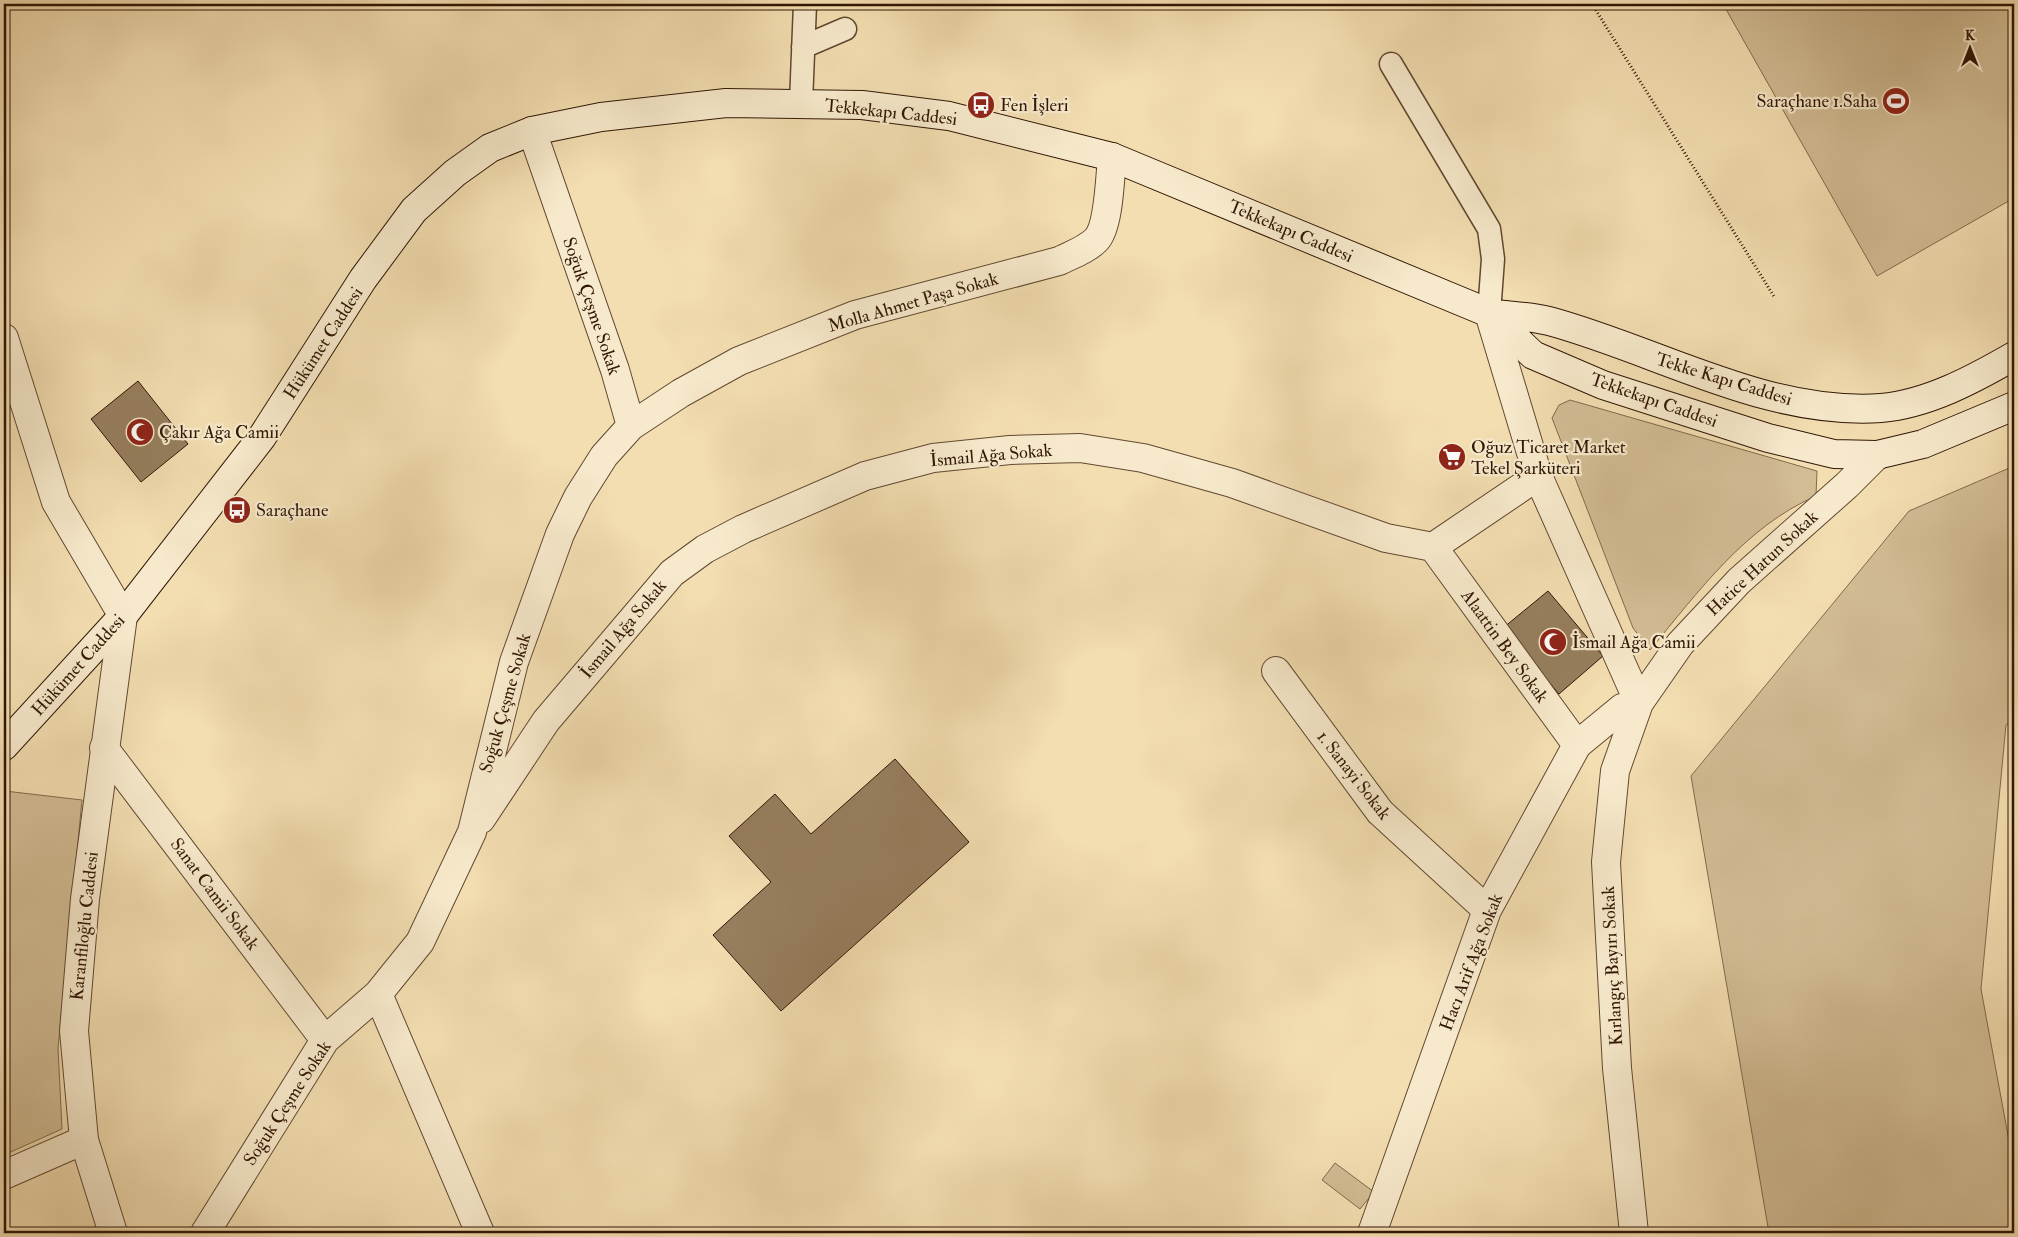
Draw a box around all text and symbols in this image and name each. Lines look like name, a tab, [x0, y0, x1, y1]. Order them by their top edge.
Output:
north arrow	[1946, 22, 1996, 72]
text: K	[1965, 27, 1976, 44]
sports icon: Saraçhane 1.Saha	[1881, 86, 1911, 116]
bus stop icon: Fen İşleri	[966, 90, 996, 120]
place label: Saraçhane 1.Saha	[1757, 90, 1878, 113]
street label: Tekkekapı Caddesi	[823, 94, 959, 131]
place label: Fen İşleri	[1000, 94, 1069, 117]
street label: Tekkekapı Caddesi	[1225, 195, 1357, 268]
street label: Soğuk Çeşme Sokak	[557, 234, 626, 379]
street label: Molla Ahmet Paşa Sokak	[825, 267, 1001, 338]
street label: Hükümet Caddesi	[279, 283, 368, 404]
street label: Tekke Kapı Caddesi	[1653, 348, 1795, 411]
street label: Tekkekapı Caddesi	[1587, 368, 1721, 433]
mosque icon: Çakır Ağa Camii	[125, 417, 155, 447]
place label: Çakır Ağa Camii	[159, 421, 279, 444]
place label: Oğuz Ticaret Market Tekel Şarküteri	[1471, 436, 1626, 480]
street label: İsmail Ağa Sokak	[929, 439, 1053, 472]
supermarket icon: Oğuz Ticaret Market Tekel Şarküteri	[1437, 442, 1467, 472]
bus stop icon: Saraçhane	[222, 495, 252, 525]
place label: Saraçhane	[256, 499, 329, 522]
street label: Hatice Hatun Sokak	[1702, 505, 1823, 621]
street label: İsmail Ağa Sokak	[575, 575, 672, 684]
street label: Alaattin Bey Sokak	[1455, 584, 1554, 708]
street label: Hükümet Caddesi	[27, 609, 130, 721]
mosque icon: İsmail Ağa Camii	[1538, 627, 1568, 657]
street label: Soğuk Çeşme Sokak	[475, 630, 537, 776]
place label: İsmail Ağa Camii	[1572, 631, 1696, 654]
street label: 1. Sanayi Sokak	[1312, 726, 1396, 825]
street label: Sanat Camii Sokak	[165, 834, 265, 955]
street label: Karanfiloğlu Caddesi	[65, 850, 104, 1002]
street label: Kırlangıç Bayırı Sokak	[1597, 885, 1628, 1047]
street label: Hacı Arif Ağa Sokak	[1435, 890, 1508, 1034]
street label: Soğuk Çeşme Sokak	[238, 1036, 337, 1170]

